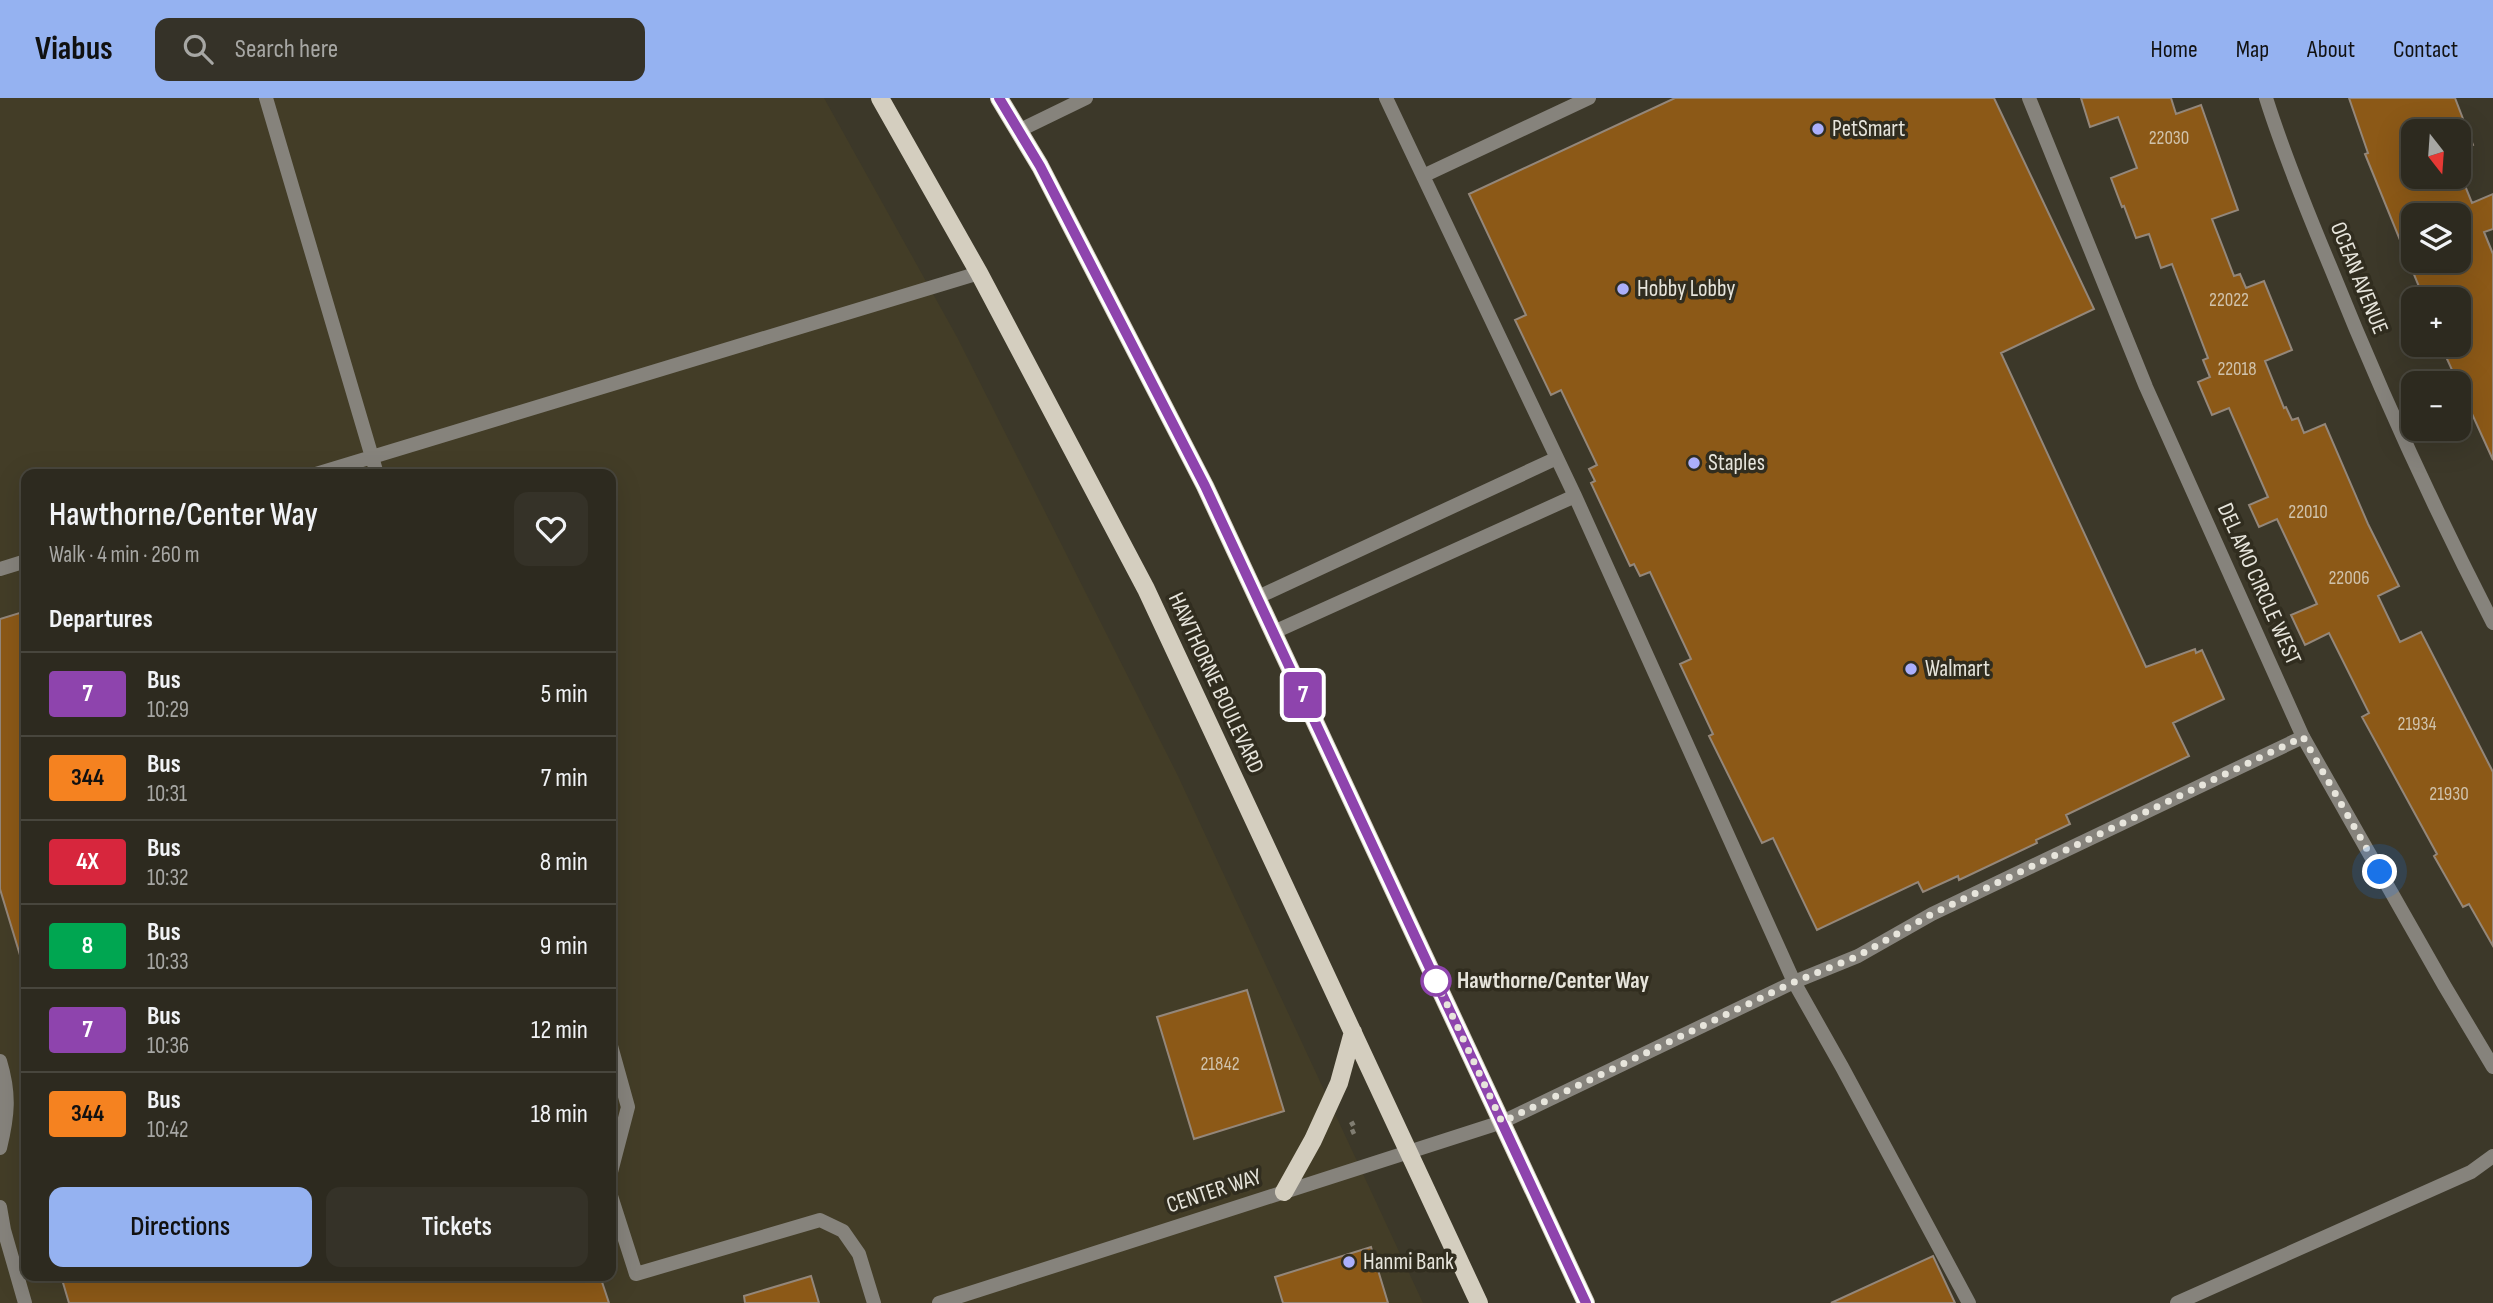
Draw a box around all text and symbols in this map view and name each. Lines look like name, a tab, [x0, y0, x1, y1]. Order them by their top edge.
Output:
search box	[155, 18, 645, 81]
text: Viabus	[35, 29, 113, 69]
icon: search	[179, 30, 217, 68]
text: Search here	[235, 34, 338, 65]
text: Home	[2150, 35, 2198, 64]
text: Map	[2236, 35, 2269, 64]
text: About	[2307, 35, 2355, 64]
text: Contact	[2393, 35, 2458, 64]
place label: PetSmart	[1832, 115, 1905, 143]
north arrow	[2401, 119, 2471, 189]
map controls	[2401, 119, 2471, 441]
marker: PetSmart	[1810, 121, 1826, 137]
house number: 22030	[2149, 127, 2189, 150]
button: layers	[2401, 203, 2471, 273]
street label: OCEAN AVENUE	[2324, 218, 2394, 338]
place label: Hobby Lobby	[1637, 275, 1735, 303]
marker: Hobby Lobby	[1615, 281, 1631, 297]
button: +	[2401, 287, 2471, 357]
house number: 22022	[2209, 289, 2249, 312]
house number: 22018	[2217, 358, 2257, 381]
button: −	[2401, 371, 2471, 441]
place label: Staples	[1708, 449, 1765, 477]
marker: Staples	[1686, 455, 1702, 471]
button: heart	[514, 492, 588, 566]
text: Hawthorne/Center Way	[49, 495, 318, 535]
street label: DEL AMO CIRCLE WEST	[2211, 499, 2307, 669]
house number: 22010	[2288, 501, 2328, 524]
text: Walk · 4 min · 260 m	[49, 541, 199, 569]
house number: 22006	[2329, 567, 2369, 590]
street label: HAWTHORNE BOULEVARD	[1162, 588, 1270, 778]
text: Departures	[49, 604, 153, 635]
place label: Walmart	[1925, 655, 1990, 683]
marker: Walmart	[1903, 661, 1919, 677]
text: Bus	[147, 665, 181, 696]
line badge: 7	[1280, 672, 1326, 718]
text: 7	[82, 679, 93, 708]
text: 5 min	[541, 679, 588, 710]
text: 7	[1298, 680, 1308, 709]
text: 10:29	[147, 696, 189, 724]
house number: 21934	[2398, 713, 2436, 736]
text: Bus	[147, 749, 181, 780]
text: 344	[71, 763, 104, 792]
text: 7 min	[541, 763, 588, 794]
text: 10:31	[147, 780, 187, 808]
house number: 21930	[2429, 783, 2469, 806]
text: Bus	[147, 833, 181, 864]
text: 4X	[76, 847, 99, 876]
text: 8 min	[540, 847, 588, 878]
your location	[2362, 854, 2397, 889]
text: 10:32	[147, 864, 189, 892]
text: Bus	[147, 917, 181, 948]
text: 8	[82, 931, 93, 960]
text: 9 min	[540, 931, 588, 962]
text: 10:33	[147, 948, 189, 976]
marker: Hawthorne/Center Way	[1421, 966, 1451, 996]
place label: Hawthorne/Center Way	[1457, 967, 1650, 995]
text: Bus	[147, 1001, 181, 1032]
text: 7	[82, 1015, 93, 1044]
text: 12 min	[531, 1015, 588, 1046]
text: 10:36	[147, 1032, 189, 1060]
house number: 21842	[1200, 1053, 1240, 1076]
text: Bus	[147, 1085, 181, 1116]
text: 344	[71, 1099, 104, 1128]
text: 18 min	[531, 1099, 588, 1130]
text: 10:42	[147, 1116, 189, 1144]
street label: CENTER WAY	[1163, 1162, 1265, 1220]
button: Directions	[49, 1187, 312, 1267]
button: Tickets	[326, 1187, 588, 1267]
place label: Hanmi Bank	[1363, 1248, 1454, 1276]
marker: Hanmi Bank	[1341, 1254, 1357, 1270]

